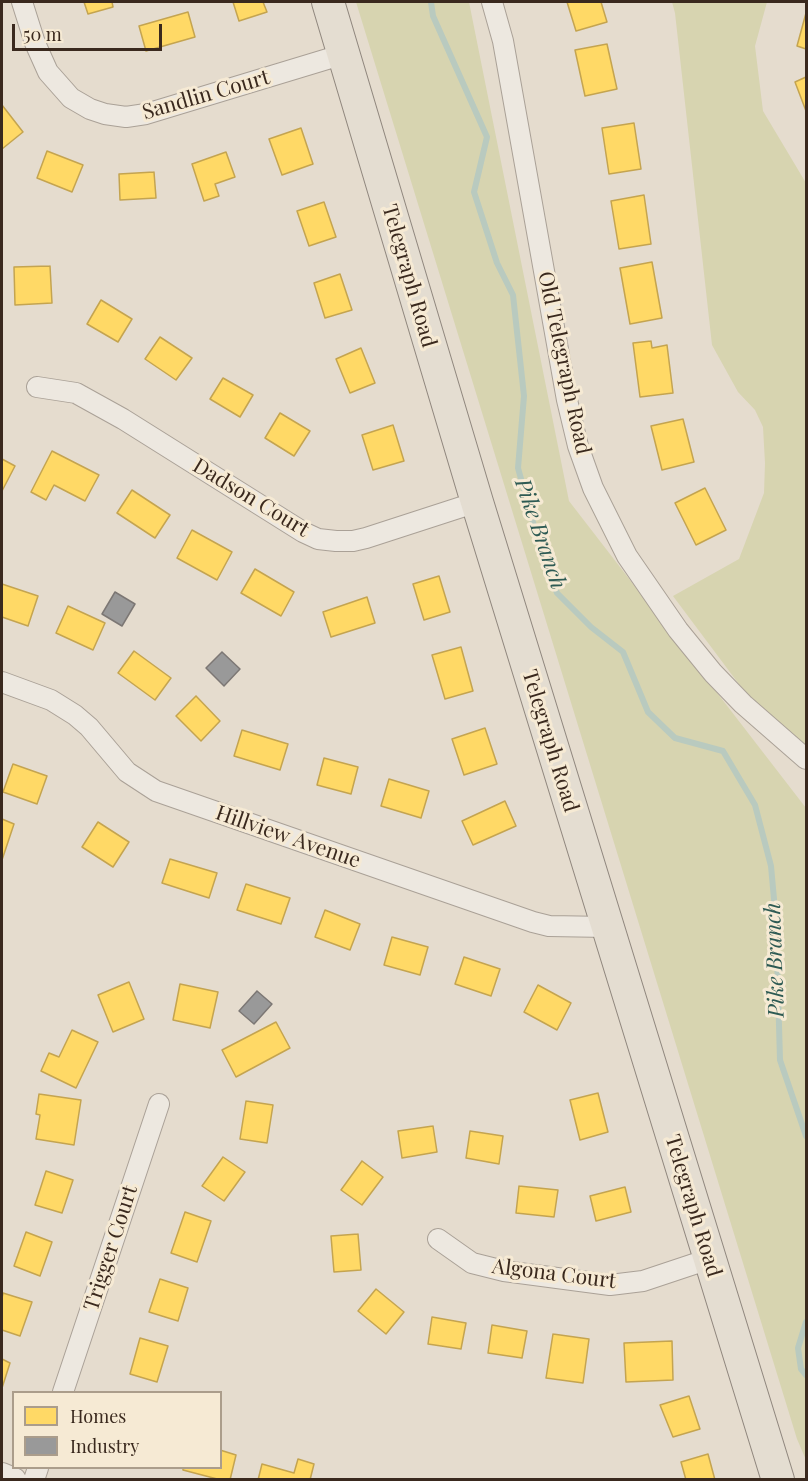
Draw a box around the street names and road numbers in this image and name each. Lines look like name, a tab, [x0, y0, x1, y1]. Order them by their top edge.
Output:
street label: Sandlin Court	[139, 65, 273, 125]
street label: Telegraph Road	[377, 202, 441, 350]
street label: Old Telegraph Road	[532, 269, 596, 457]
street label: Dadson Court	[188, 453, 314, 543]
street label: Telegraph Road	[516, 667, 584, 815]
street label: Hillview Avenue	[212, 800, 364, 874]
street label: Telegraph Road	[659, 1132, 727, 1280]
street label: Trigger Court	[79, 1182, 143, 1314]
street label: Algona Court	[491, 1254, 617, 1294]

